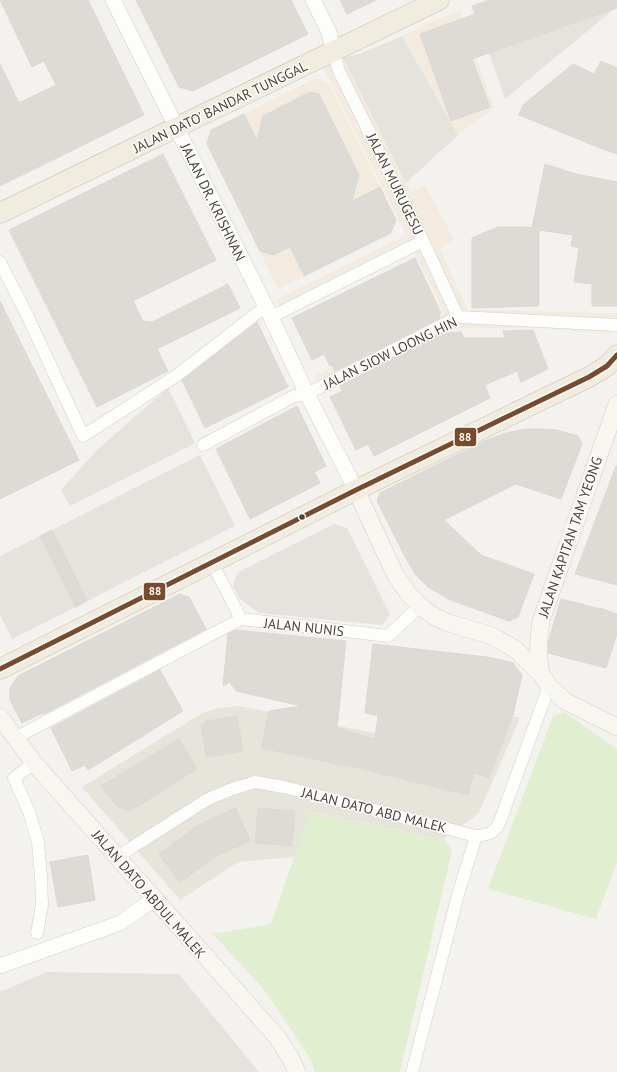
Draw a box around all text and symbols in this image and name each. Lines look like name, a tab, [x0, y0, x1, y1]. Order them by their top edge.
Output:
street label: JALAN DATO' BANDAR TUNGGAL	[129, 57, 310, 158]
street label: JALAN MURUGESU	[362, 129, 427, 238]
street label: JALAN DR. KRISHNAN	[176, 139, 249, 264]
street label: JALAN SIOW LOONG HIN	[319, 313, 460, 394]
line badge: 88	[454, 427, 477, 447]
text: 88	[459, 430, 471, 444]
street label: JALAN KAPITAN TAM YEONG	[534, 454, 606, 621]
unlabelled marker	[297, 512, 307, 522]
line badge: 88	[143, 582, 166, 601]
text: 88	[149, 584, 161, 598]
street label: JALAN NUNIS	[262, 614, 345, 640]
street label: JALAN DATO ABD MALEK	[299, 783, 449, 837]
street label: JALAN DATO ABDUL MALEK	[88, 825, 210, 962]

